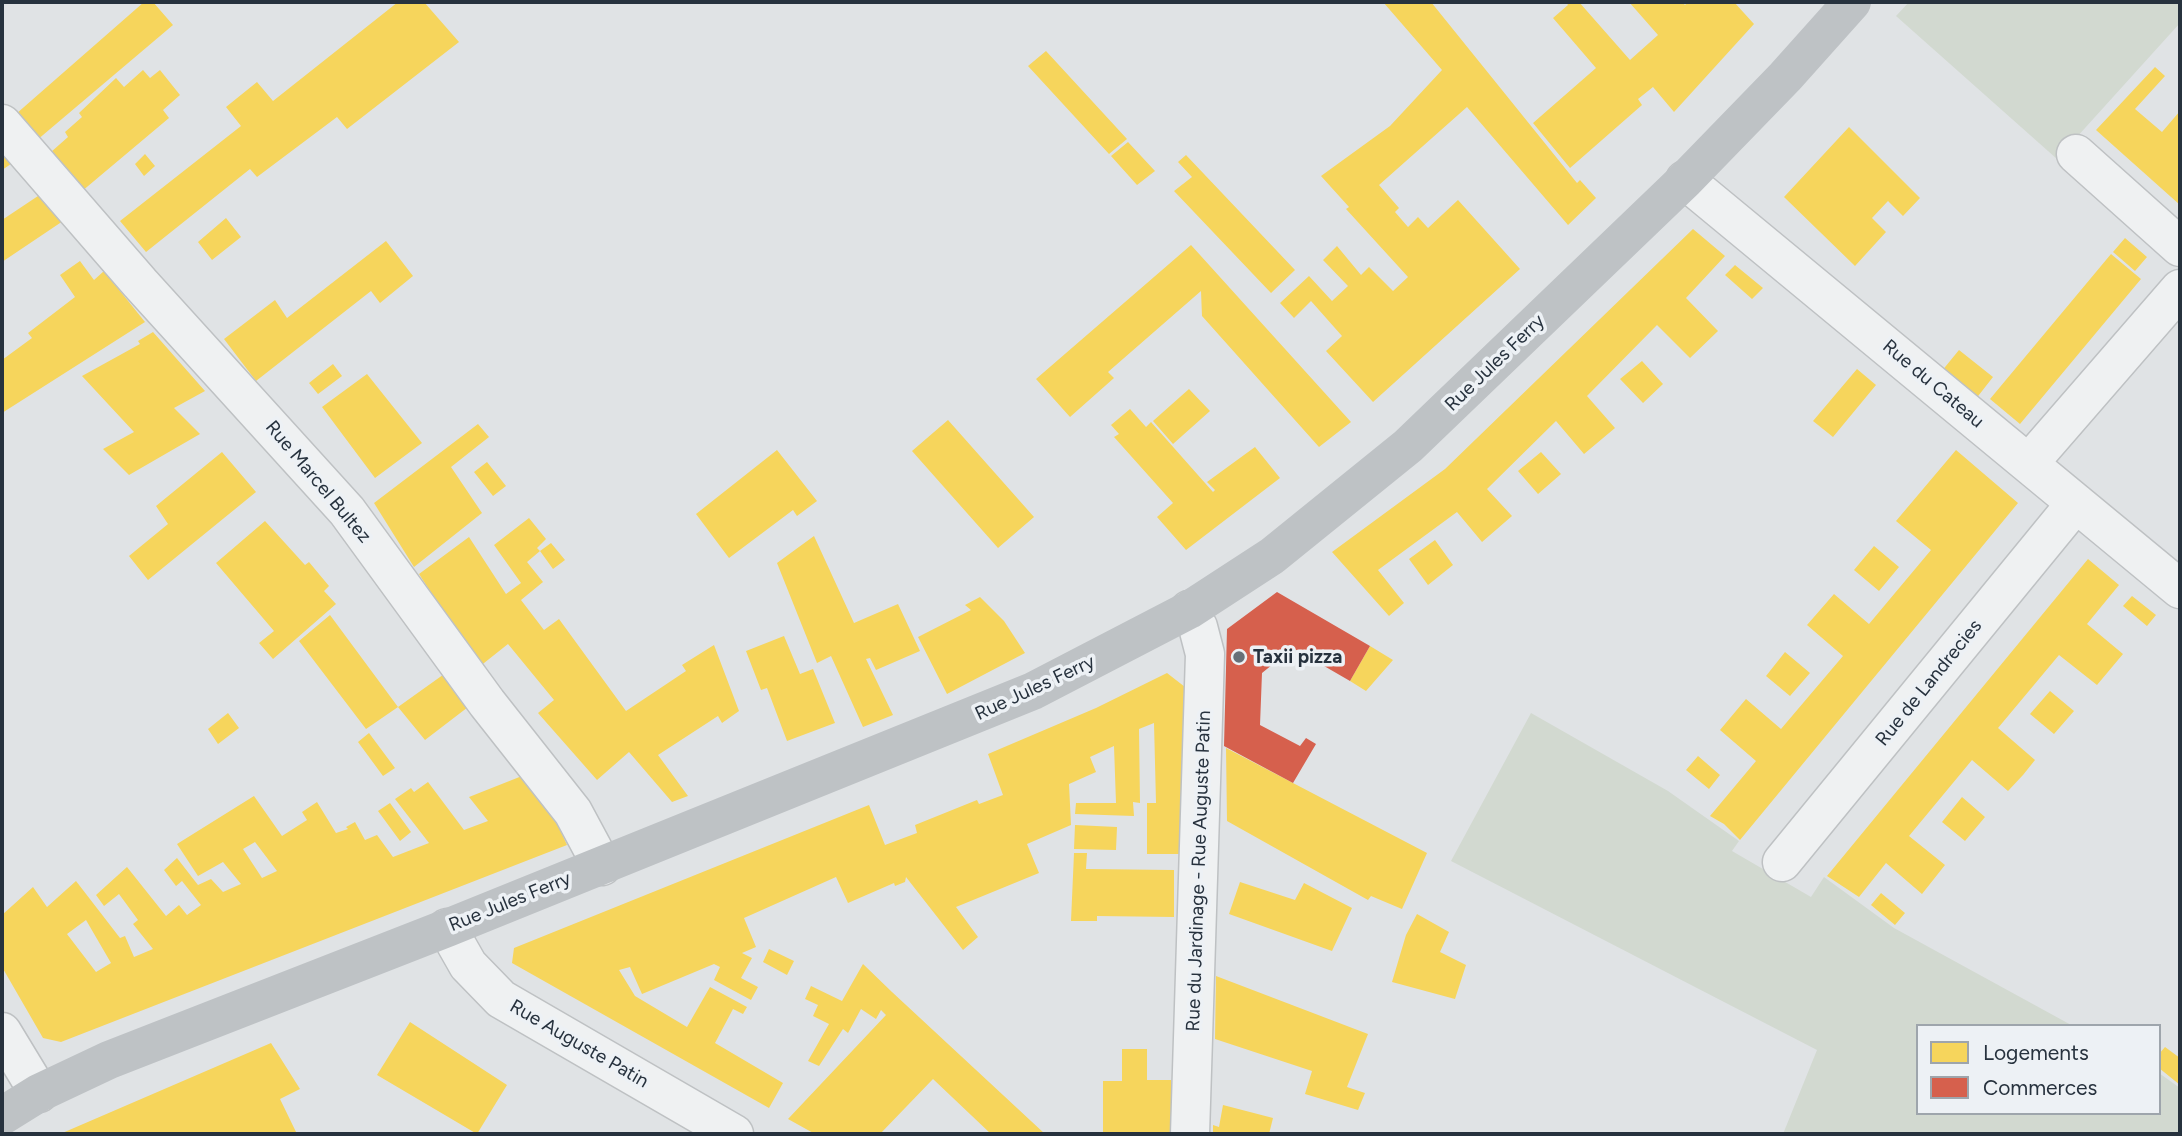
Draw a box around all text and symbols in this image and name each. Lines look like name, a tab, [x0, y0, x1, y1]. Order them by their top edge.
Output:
street label: Rue Jules Ferry	[1441, 310, 1549, 416]
street label: Rue du Cateau	[1878, 335, 1988, 433]
street label: Rue Marcel Bultez	[260, 416, 376, 548]
street label: Rue de Landrecies	[1871, 615, 1987, 751]
place label: Taxii pizza	[1253, 646, 1342, 668]
marker: Taxii pizza	[1231, 649, 1247, 665]
street label: Rue Jules Ferry	[972, 650, 1098, 726]
street label: Rue du Jardinage - Rue Auguste Patin	[1182, 710, 1216, 1032]
street label: Rue Jules Ferry	[446, 867, 574, 937]
street label: Rue Auguste Patin	[506, 995, 652, 1093]
legend	[1916, 1024, 2161, 1115]
text: Logements	[1983, 1040, 2089, 1065]
text: Commerces	[1983, 1075, 2097, 1100]

